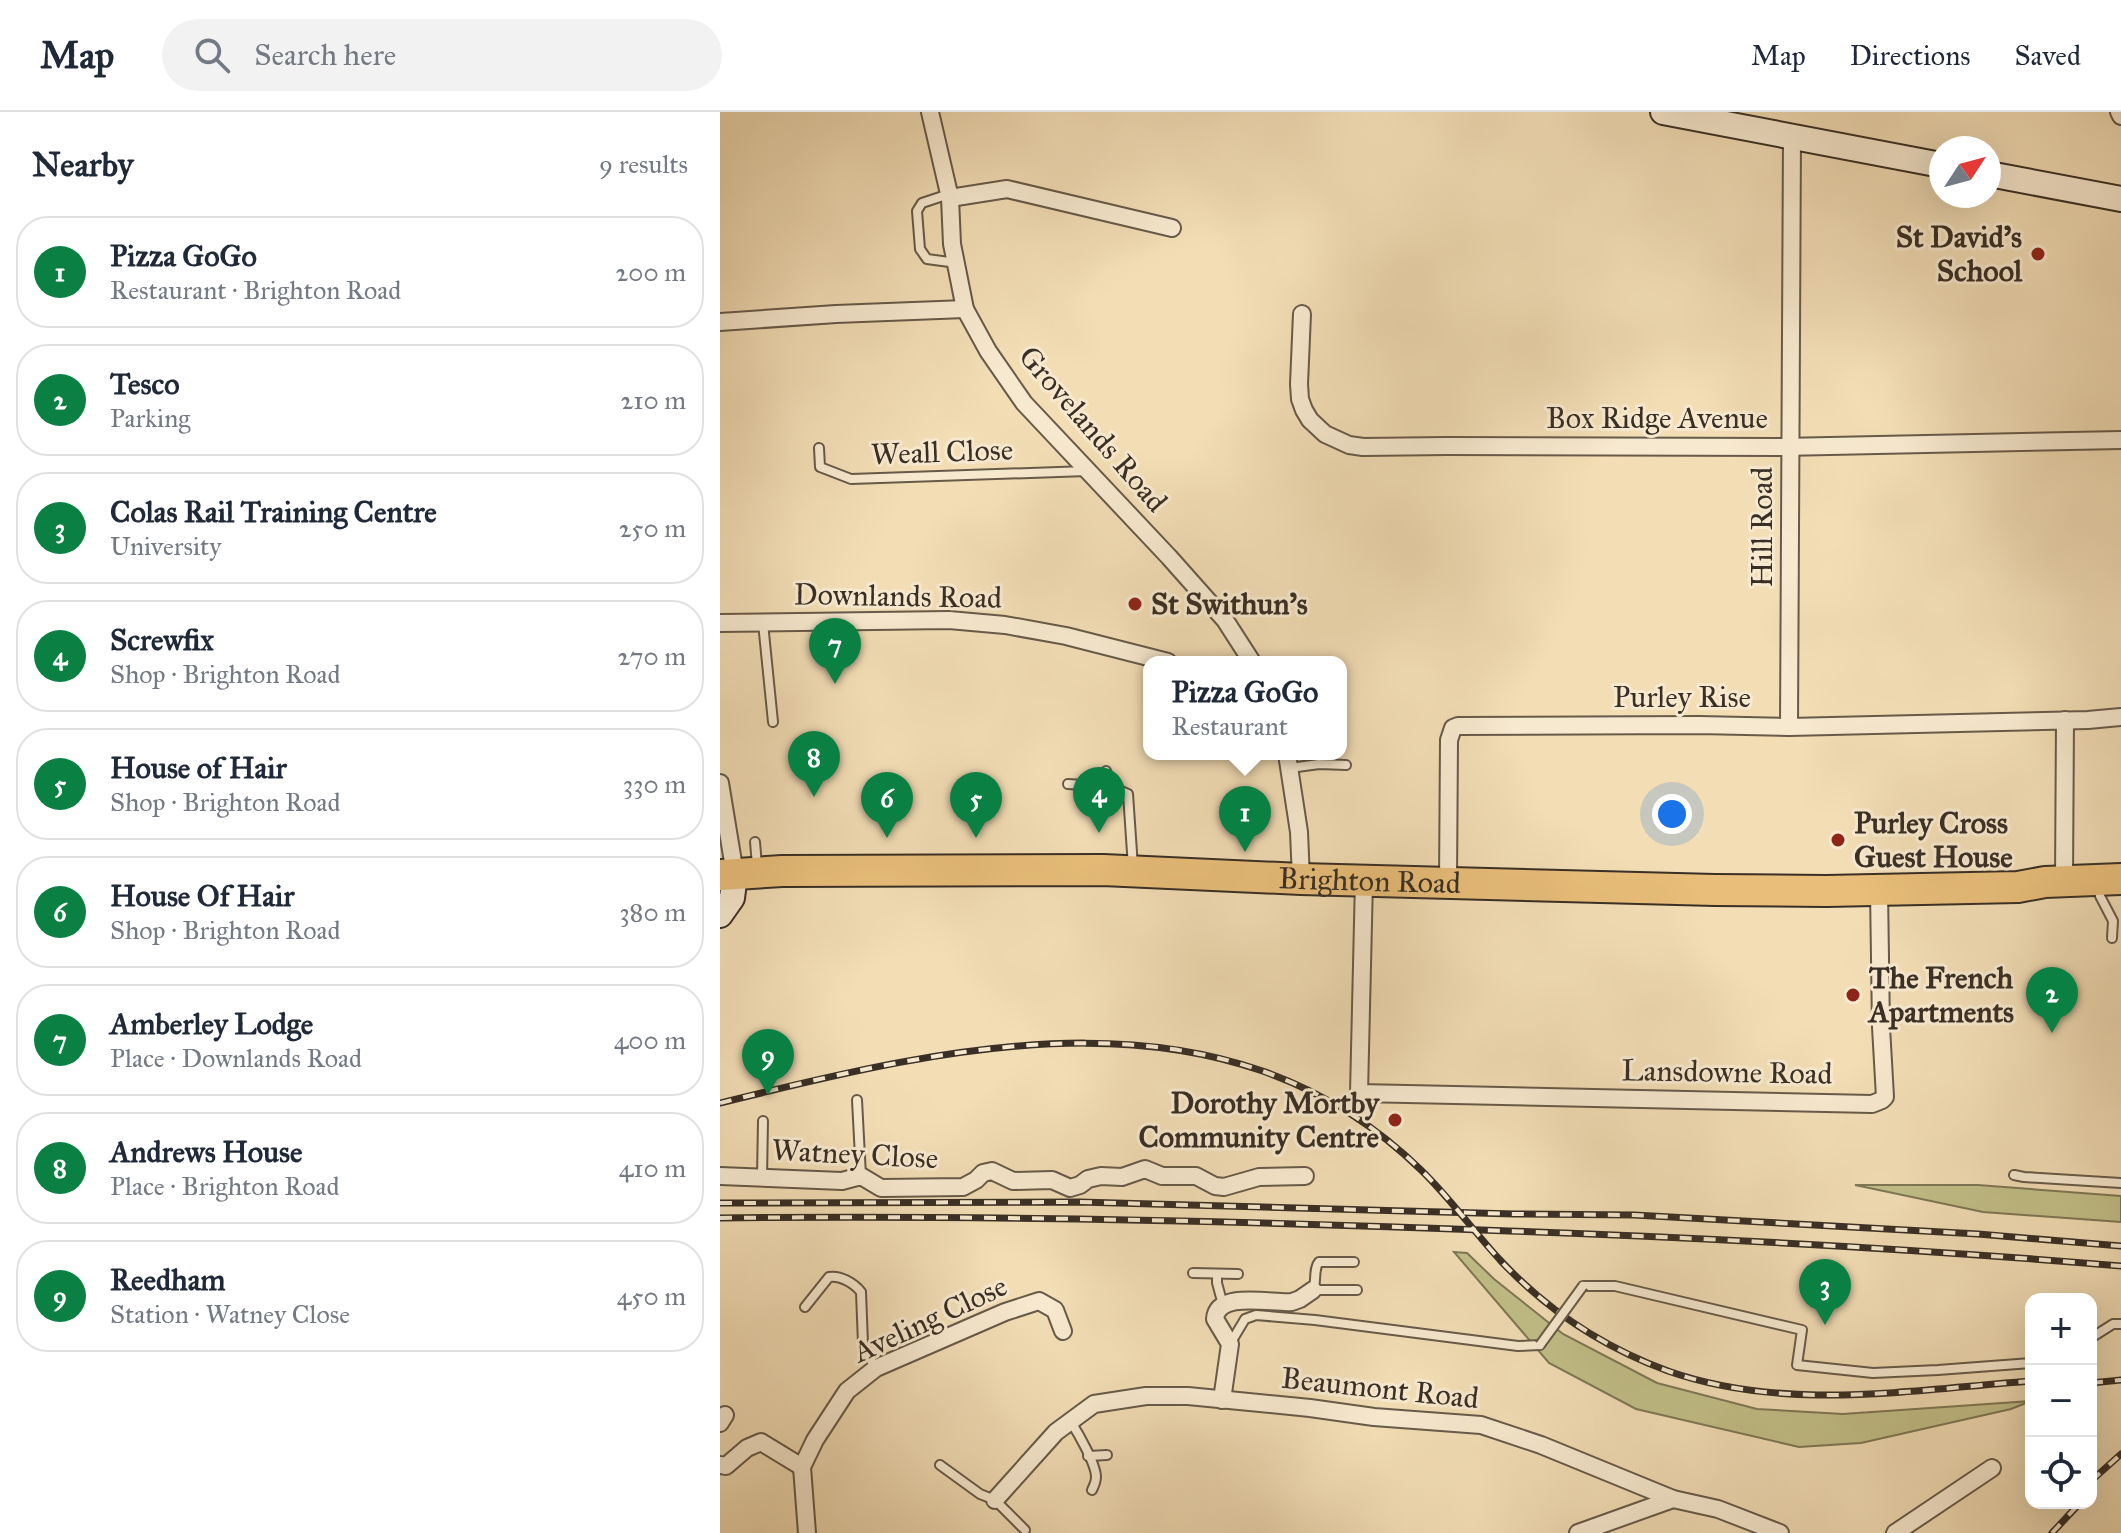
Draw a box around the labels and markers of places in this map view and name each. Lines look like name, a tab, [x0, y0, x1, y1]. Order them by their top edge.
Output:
place label: St David's School	[1896, 219, 2023, 289]
marker: St David's School	[2029, 245, 2047, 263]
place label: St Swithun's	[1151, 586, 1308, 622]
marker: St Swithun's	[1126, 595, 1144, 613]
pin: 7	[809, 618, 861, 684]
pin: 8	[788, 731, 840, 797]
pin: 4	[1073, 767, 1125, 833]
pin: 6	[861, 772, 913, 838]
pin: 5	[950, 772, 1002, 838]
pin: 1	[1219, 786, 1271, 852]
place label: Purley Cross Guest House	[1854, 805, 2013, 875]
marker: Purley Cross Guest House	[1829, 831, 1847, 849]
place label: The French Apartments	[1867, 960, 2014, 1030]
pin: 2	[2026, 967, 2078, 1033]
marker: The French Apartments	[1844, 986, 1862, 1004]
pin: 9	[742, 1029, 794, 1095]
place label: Dorothy Mortby Community Centre	[1138, 1085, 1380, 1155]
marker: Dorothy Mortby Community Centre	[1386, 1111, 1404, 1129]
pin: 3	[1799, 1259, 1851, 1325]

